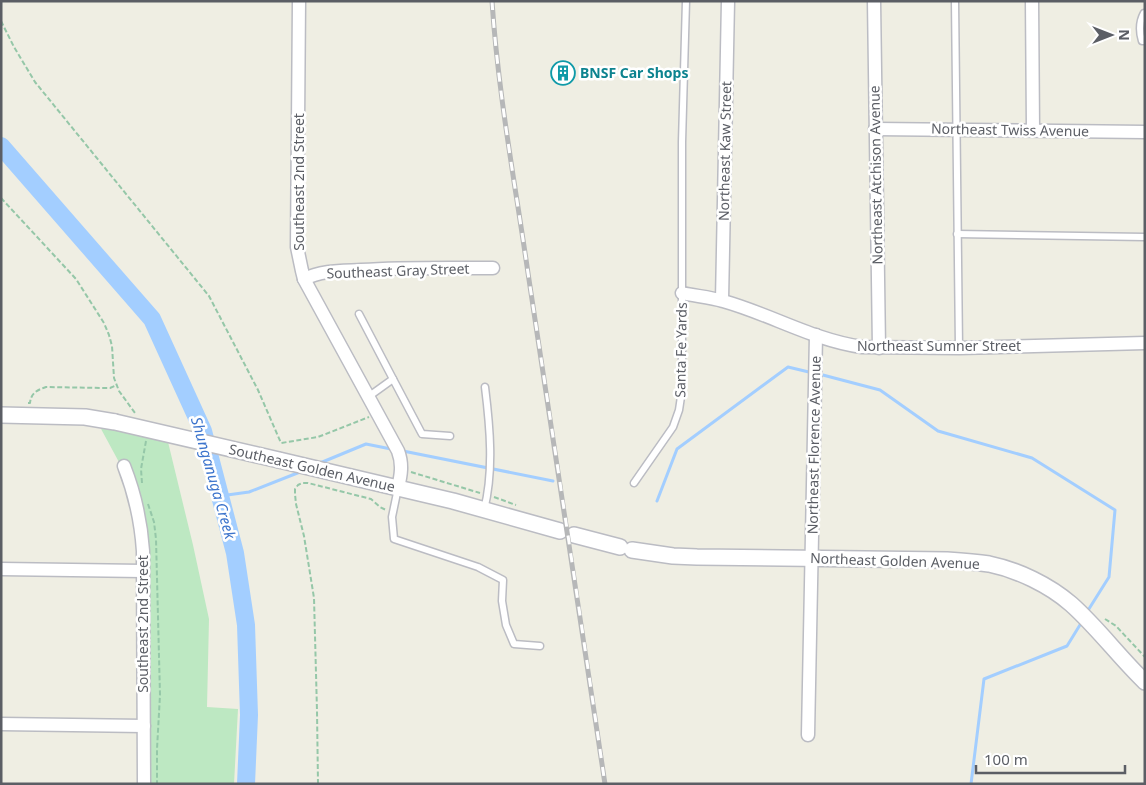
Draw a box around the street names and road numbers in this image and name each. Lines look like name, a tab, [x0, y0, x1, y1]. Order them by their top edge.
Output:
street label: Northeast Kaw Street	[714, 81, 735, 221]
street label: Northeast Atchison Avenue	[864, 85, 887, 265]
street label: Southeast 2nd Street	[289, 113, 308, 251]
street label: Northeast Twiss Avenue	[931, 119, 1089, 140]
street label: Southeast Gray Street	[326, 259, 470, 282]
street label: Santa Fe Yards	[670, 302, 691, 398]
street label: Northeast Sumner Street	[857, 336, 1021, 355]
street label: Northeast Florence Avenue	[802, 355, 825, 534]
street label: Southeast Golden Avenue	[227, 439, 397, 496]
street label: Northeast Golden Avenue	[810, 548, 980, 573]
street label: Southeast 2nd Street	[133, 555, 152, 693]

